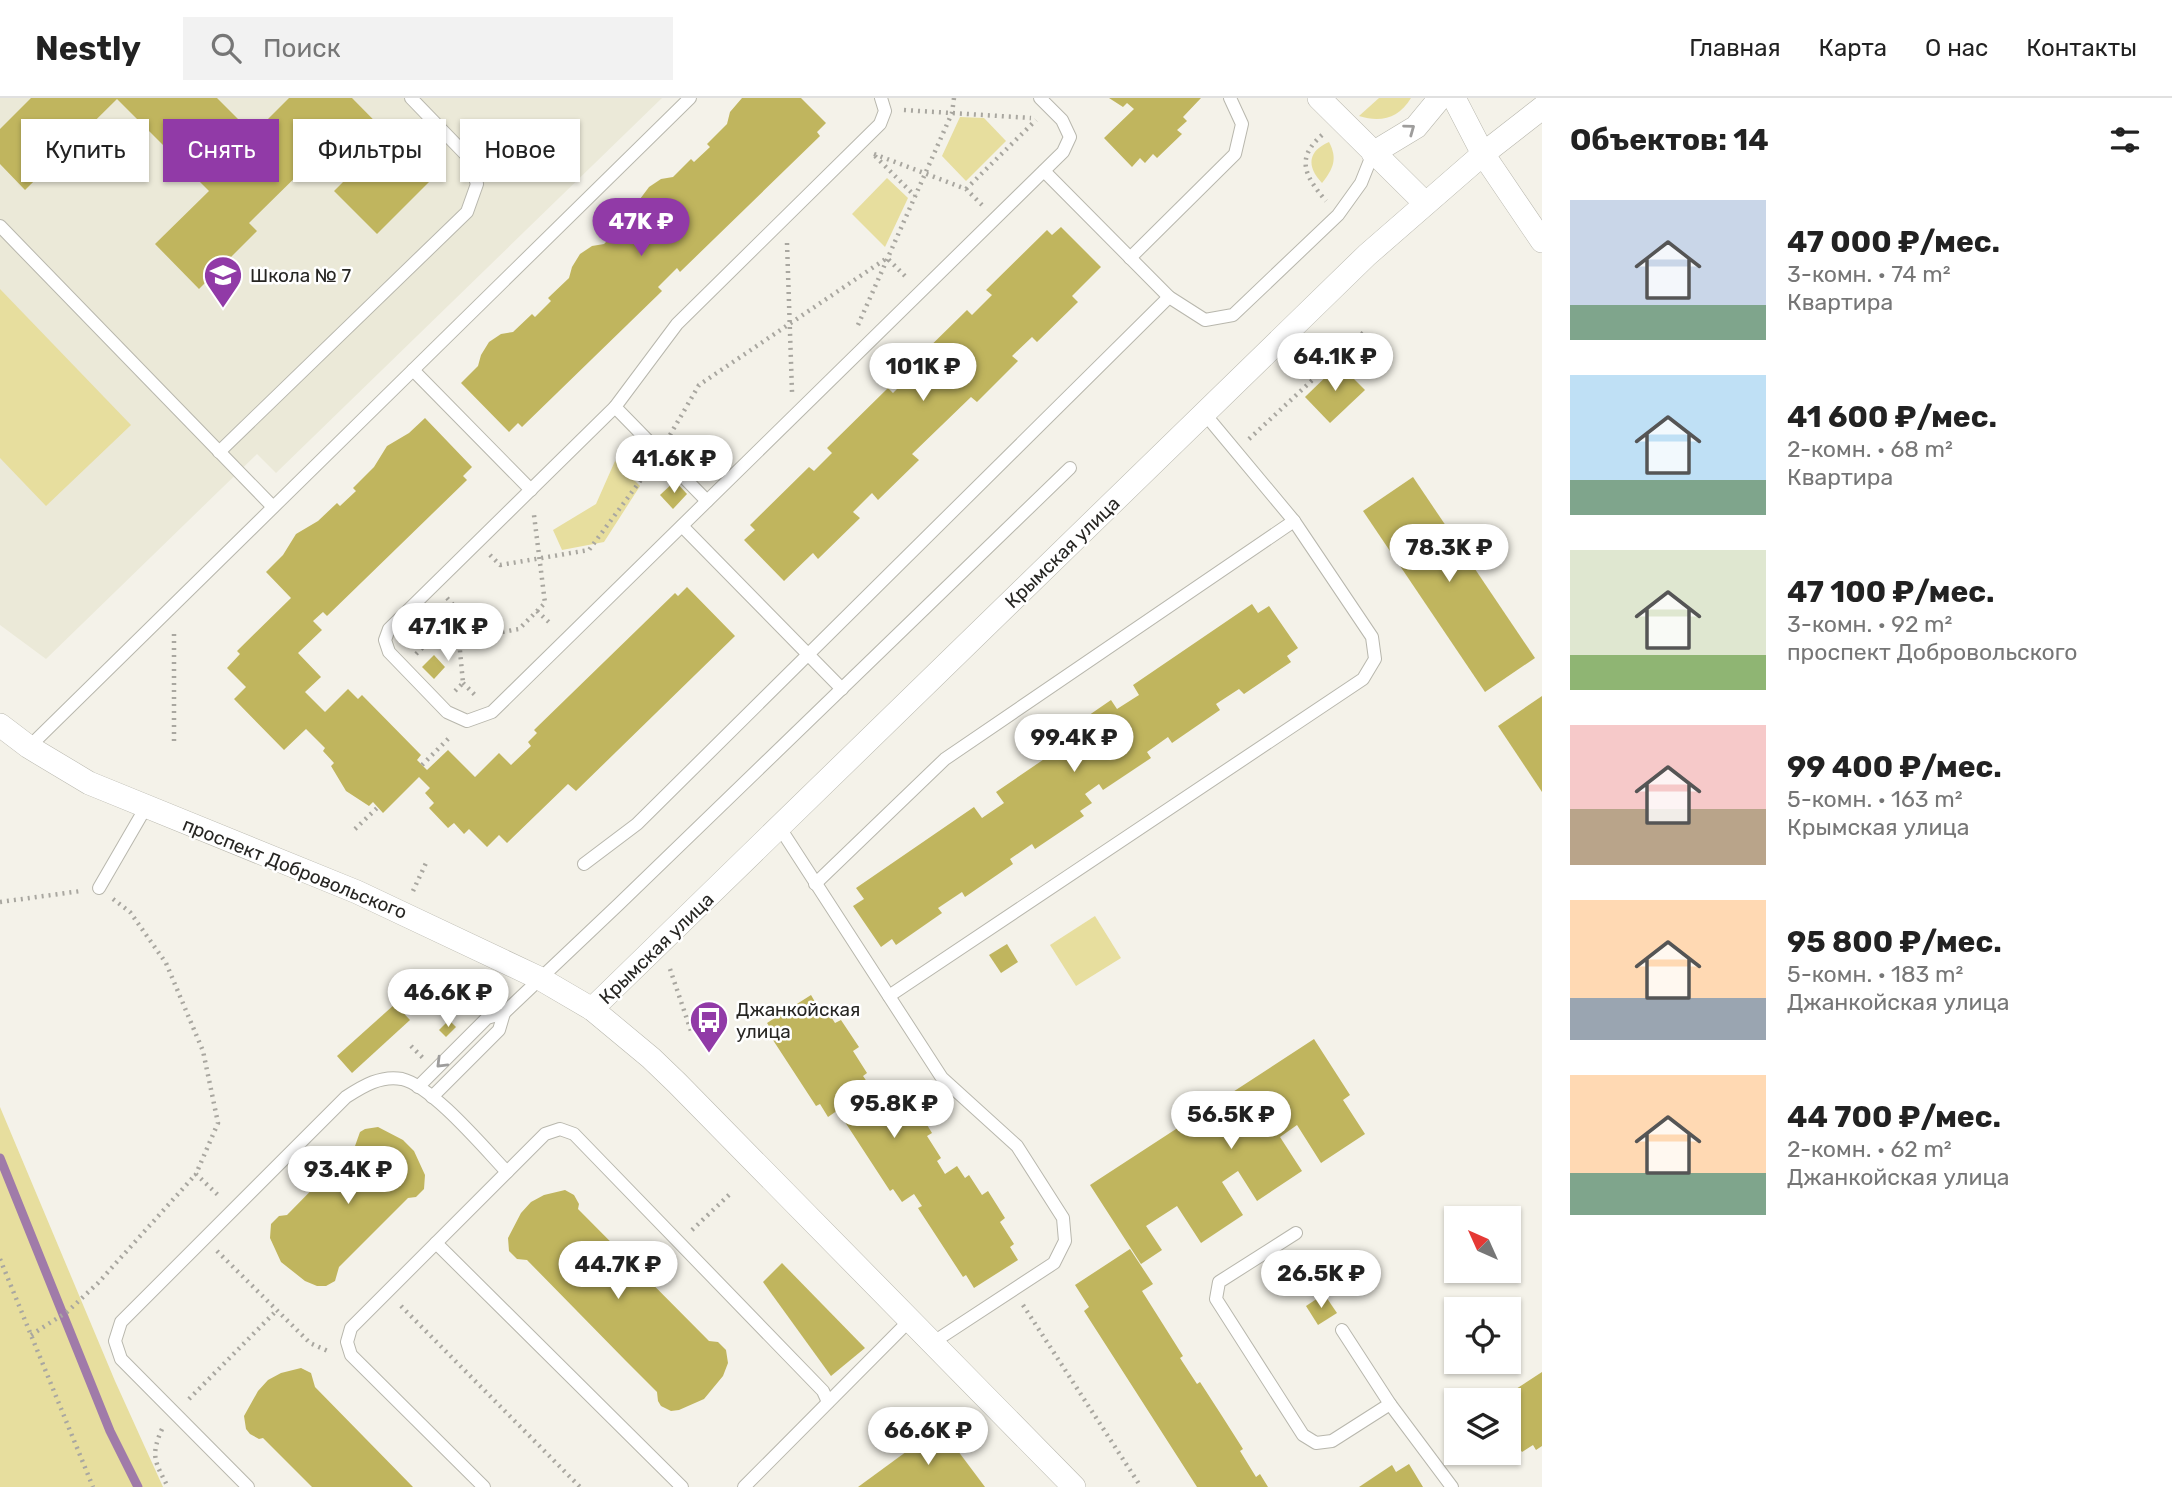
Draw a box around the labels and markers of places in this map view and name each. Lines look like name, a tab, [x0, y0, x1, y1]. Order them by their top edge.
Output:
pin: 47K ₽	[592, 198, 690, 258]
school or university icon: Школа № 7	[202, 254, 244, 309]
place label: Школа № 7	[250, 264, 351, 287]
pin: 64.1K ₽	[1270, 334, 1400, 393]
pin: 101K ₽	[866, 344, 980, 403]
pin: 41.6K ₽	[609, 436, 739, 495]
pin: 78.3K ₽	[1384, 524, 1514, 584]
pin: 47.1K ₽	[383, 603, 513, 663]
pin: 99.4K ₽	[1009, 714, 1139, 774]
pin: 46.6K ₽	[383, 970, 513, 1029]
place label: Джанкойская улица	[736, 998, 860, 1043]
bus stop icon: Джанкойская улица	[688, 999, 730, 1054]
pin: 95.8K ₽	[829, 1080, 959, 1140]
pin: 56.5K ₽	[1166, 1091, 1296, 1151]
pin: 93.4K ₽	[283, 1146, 413, 1206]
pin: 44.7K ₽	[553, 1242, 683, 1301]
pin: 26.5K ₽	[1256, 1250, 1386, 1310]
pin: 66.6K ₽	[863, 1408, 993, 1467]

